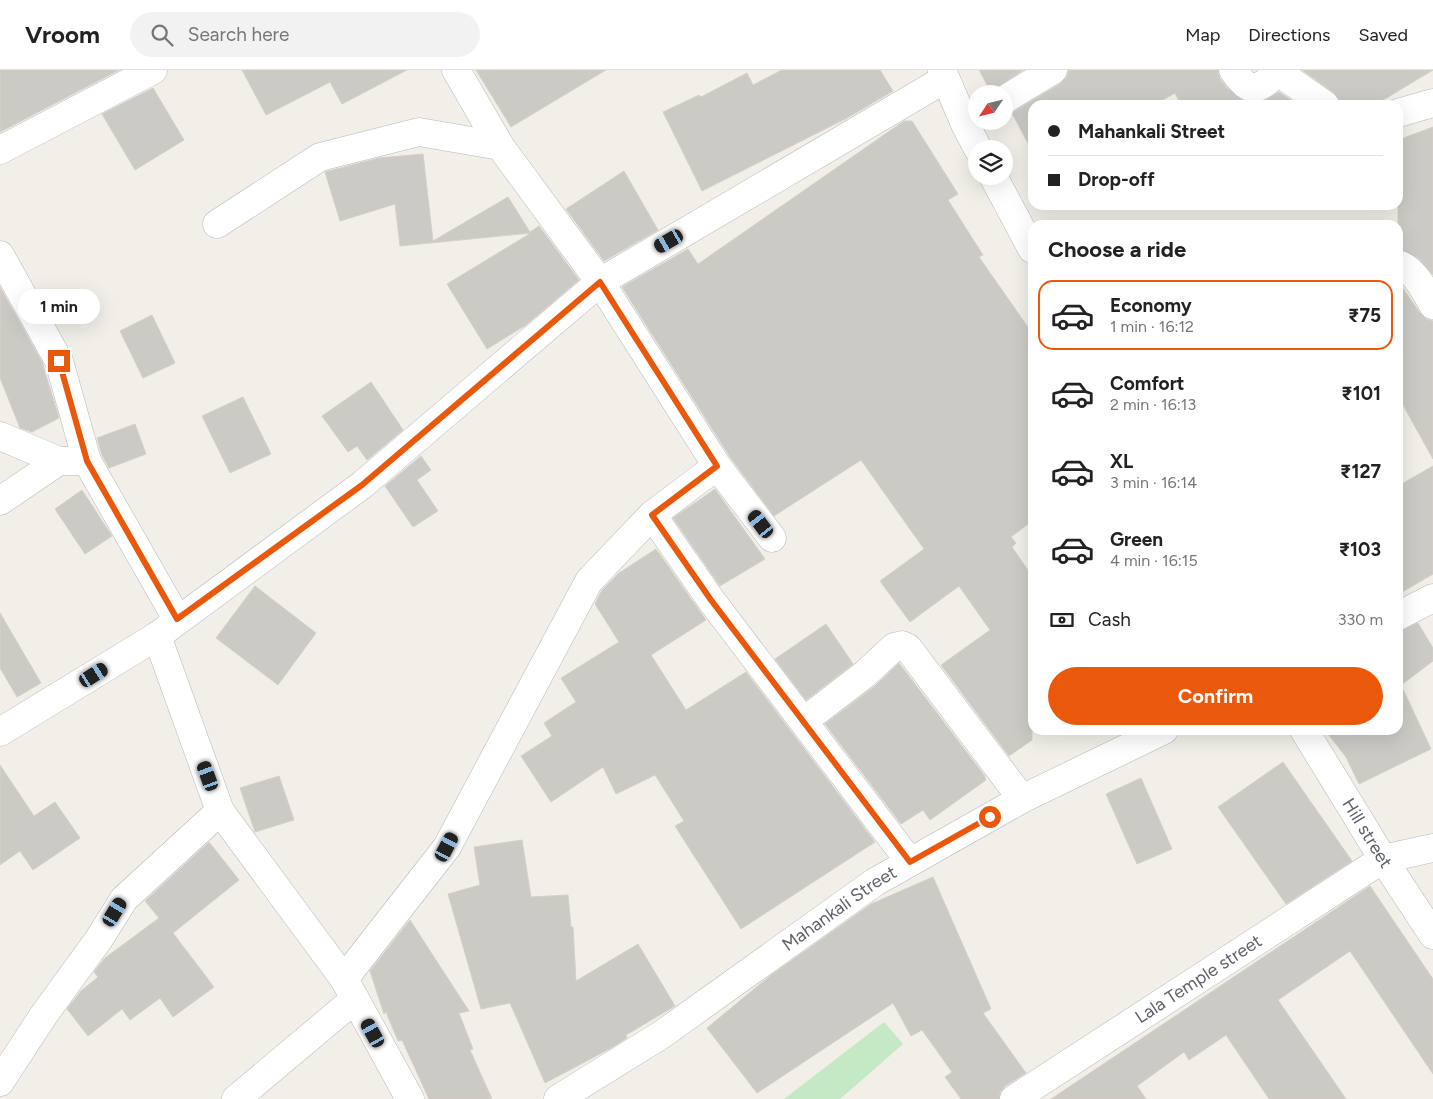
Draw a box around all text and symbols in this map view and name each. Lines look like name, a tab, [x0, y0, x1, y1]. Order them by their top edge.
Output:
search box	[130, 12, 480, 57]
text: Vroom	[25, 20, 100, 49]
icon: search	[148, 21, 176, 49]
text: Search here	[188, 23, 289, 46]
text: Map	[1185, 24, 1220, 46]
text: Directions	[1248, 24, 1330, 46]
text: Saved	[1358, 24, 1408, 46]
north arrow	[968, 85, 1012, 130]
map controls	[968, 85, 1013, 185]
text: Mahankali Street	[1078, 120, 1225, 143]
button: layers	[968, 140, 1013, 185]
text: Drop-off	[1078, 168, 1155, 191]
car	[652, 227, 685, 255]
text: Choose a ride	[1048, 236, 1186, 263]
callout: 1 min	[18, 288, 100, 324]
icon: car	[1050, 293, 1095, 338]
text: Economy	[1110, 294, 1192, 317]
text: 1 min	[40, 297, 78, 316]
text: ₹75	[1348, 304, 1381, 327]
text: 1 min · 16:12	[1110, 317, 1194, 336]
route end	[48, 350, 70, 372]
icon: car	[1050, 371, 1095, 416]
text: Comfort	[1110, 372, 1185, 395]
text: ₹101	[1341, 382, 1381, 405]
text: 2 min · 16:13	[1110, 395, 1196, 414]
icon: car	[1050, 449, 1095, 494]
text: XL	[1110, 450, 1133, 473]
text: ₹127	[1340, 460, 1381, 483]
text: 3 min · 16:14	[1110, 473, 1197, 492]
car	[745, 508, 776, 540]
icon: car	[1050, 527, 1095, 572]
text: Green	[1110, 528, 1163, 551]
text: ₹103	[1339, 538, 1381, 561]
text: 4 min · 16:15	[1110, 551, 1198, 570]
icon: cash	[1048, 606, 1076, 634]
text: Cash	[1088, 608, 1131, 631]
text: 330 m	[1338, 610, 1383, 629]
car	[77, 661, 110, 689]
button: Confirm	[1048, 667, 1383, 725]
car	[195, 759, 220, 793]
street label: Hill street	[1337, 794, 1397, 872]
route start	[979, 806, 1001, 828]
car	[433, 830, 460, 864]
street label: Mahankali Street	[778, 861, 901, 956]
car	[100, 895, 129, 929]
street label: Lala Temple street	[1131, 930, 1266, 1028]
car	[359, 1016, 386, 1050]

